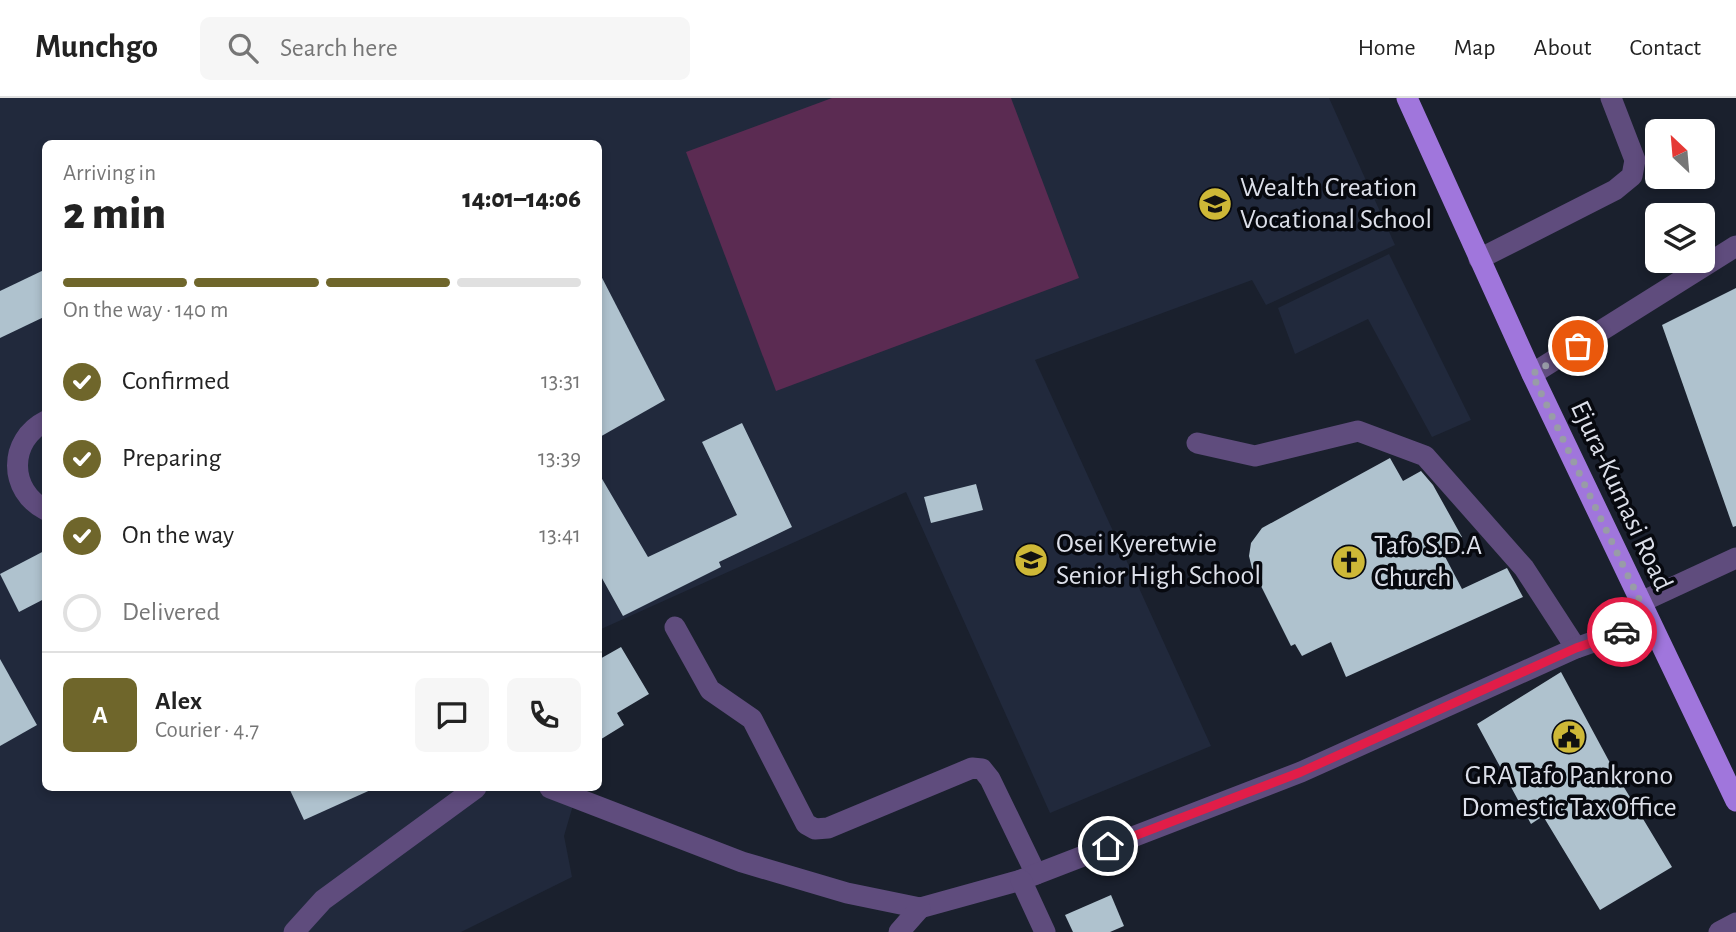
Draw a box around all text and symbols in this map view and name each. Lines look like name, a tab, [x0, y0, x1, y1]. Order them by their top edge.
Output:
search box	[200, 17, 690, 80]
icon: search	[224, 29, 262, 67]
text: Munchgo	[35, 31, 158, 64]
text: Search here	[280, 35, 398, 61]
text: Home	[1358, 36, 1416, 60]
text: Map	[1454, 36, 1496, 60]
text: About	[1534, 36, 1591, 60]
text: Contact	[1629, 36, 1701, 60]
north arrow	[1645, 119, 1715, 189]
map controls	[1645, 119, 1715, 273]
text: Arriving in	[63, 162, 156, 185]
place label: Wealth Creation Vocational School	[1240, 174, 1432, 234]
school or university icon: Wealth Creation Vocational School	[1196, 185, 1234, 223]
text: 14:01–14:06	[462, 186, 581, 212]
text: 2 min	[63, 191, 166, 237]
button: layers	[1645, 203, 1715, 273]
text: On the way · 140 m	[63, 299, 228, 322]
pin	[1548, 316, 1608, 376]
icon: bag	[1559, 327, 1597, 365]
icon: check	[63, 363, 101, 401]
text: Confirmed	[122, 368, 230, 394]
text: 13:31	[541, 370, 581, 393]
street label: Ejura-Kumasi Road	[1565, 397, 1677, 595]
icon: check	[63, 440, 101, 478]
text: Preparing	[122, 445, 221, 471]
text: 13:39	[538, 447, 581, 470]
icon: check	[63, 517, 101, 555]
text: On the way	[122, 522, 234, 548]
text: 13:41	[539, 524, 581, 547]
place label: Osei Kyeretwie Senior High School	[1056, 530, 1261, 590]
place label: Tafo S.D.A Church	[1374, 532, 1482, 592]
school or university icon: Osei Kyeretwie Senior High School	[1012, 541, 1050, 579]
church icon: Tafo S.D.A Church	[1330, 543, 1368, 581]
courier	[1587, 597, 1657, 667]
text: Delivered	[122, 599, 220, 625]
icon: car	[1603, 613, 1641, 651]
button: chat	[415, 678, 489, 752]
button: phone	[507, 678, 581, 752]
text: Alex	[155, 688, 202, 714]
text: A	[92, 702, 108, 728]
public building icon: GRA Tafo Pankrono Domestic Tax Office	[1550, 718, 1588, 756]
text: Courier · 4.7	[155, 719, 259, 742]
place label: GRA Tafo Pankrono Domestic Tax Office	[1461, 762, 1677, 822]
pin	[1078, 816, 1138, 876]
icon: home	[1089, 827, 1127, 865]

